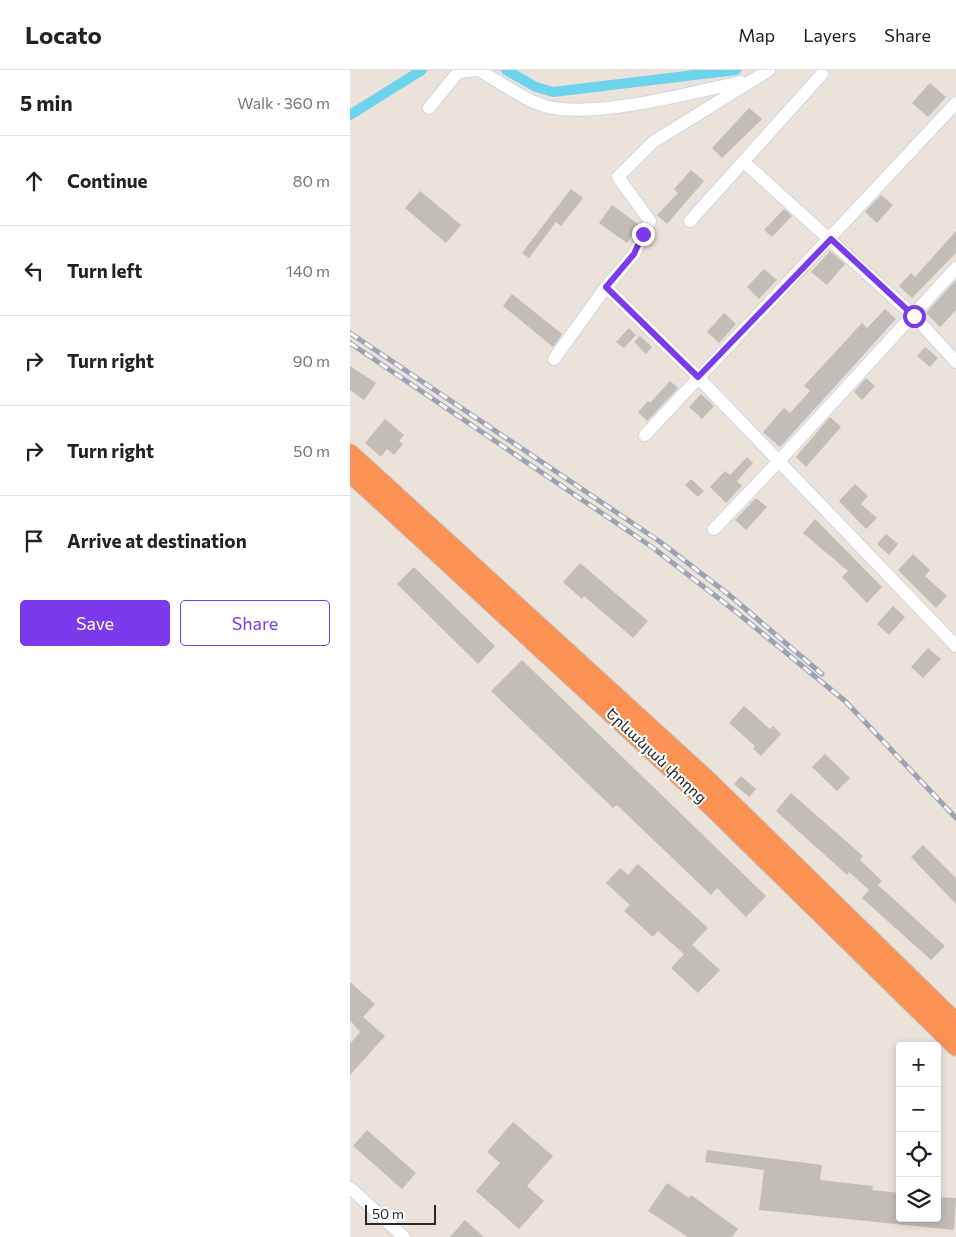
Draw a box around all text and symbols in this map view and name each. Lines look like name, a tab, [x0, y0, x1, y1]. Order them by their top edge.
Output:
text: Locato	[25, 20, 102, 49]
text: Map	[738, 24, 775, 46]
text: Layers	[803, 24, 856, 46]
text: Share	[884, 24, 931, 46]
text: 5 min	[20, 90, 73, 115]
text: Walk · 360 m	[237, 93, 330, 112]
icon: ahead	[20, 167, 48, 195]
text: Continue	[67, 169, 147, 192]
text: 80 m	[293, 171, 330, 190]
route end	[632, 223, 655, 246]
icon: left	[20, 257, 48, 285]
text: Turn left	[67, 259, 142, 282]
text: 140 m	[286, 261, 330, 280]
route start	[903, 305, 926, 328]
icon: right	[20, 347, 48, 375]
text: Turn right	[67, 349, 154, 372]
text: 90 m	[293, 351, 330, 370]
icon: right	[20, 437, 48, 465]
text: Turn right	[67, 439, 154, 462]
text: 50 m	[293, 441, 330, 460]
icon: arrive	[20, 527, 48, 555]
text: Arrive at destination	[67, 529, 247, 552]
button: Save	[20, 600, 170, 646]
button: Share	[180, 600, 330, 646]
street label: Երևանյան փողոց	[602, 704, 711, 807]
map controls	[896, 1042, 941, 1222]
button: +	[896, 1042, 941, 1087]
button: −	[896, 1087, 941, 1132]
button: locate	[896, 1132, 941, 1177]
button: layers	[896, 1177, 941, 1222]
scale bar	[365, 1202, 436, 1225]
text: 50 m	[372, 1205, 404, 1222]

